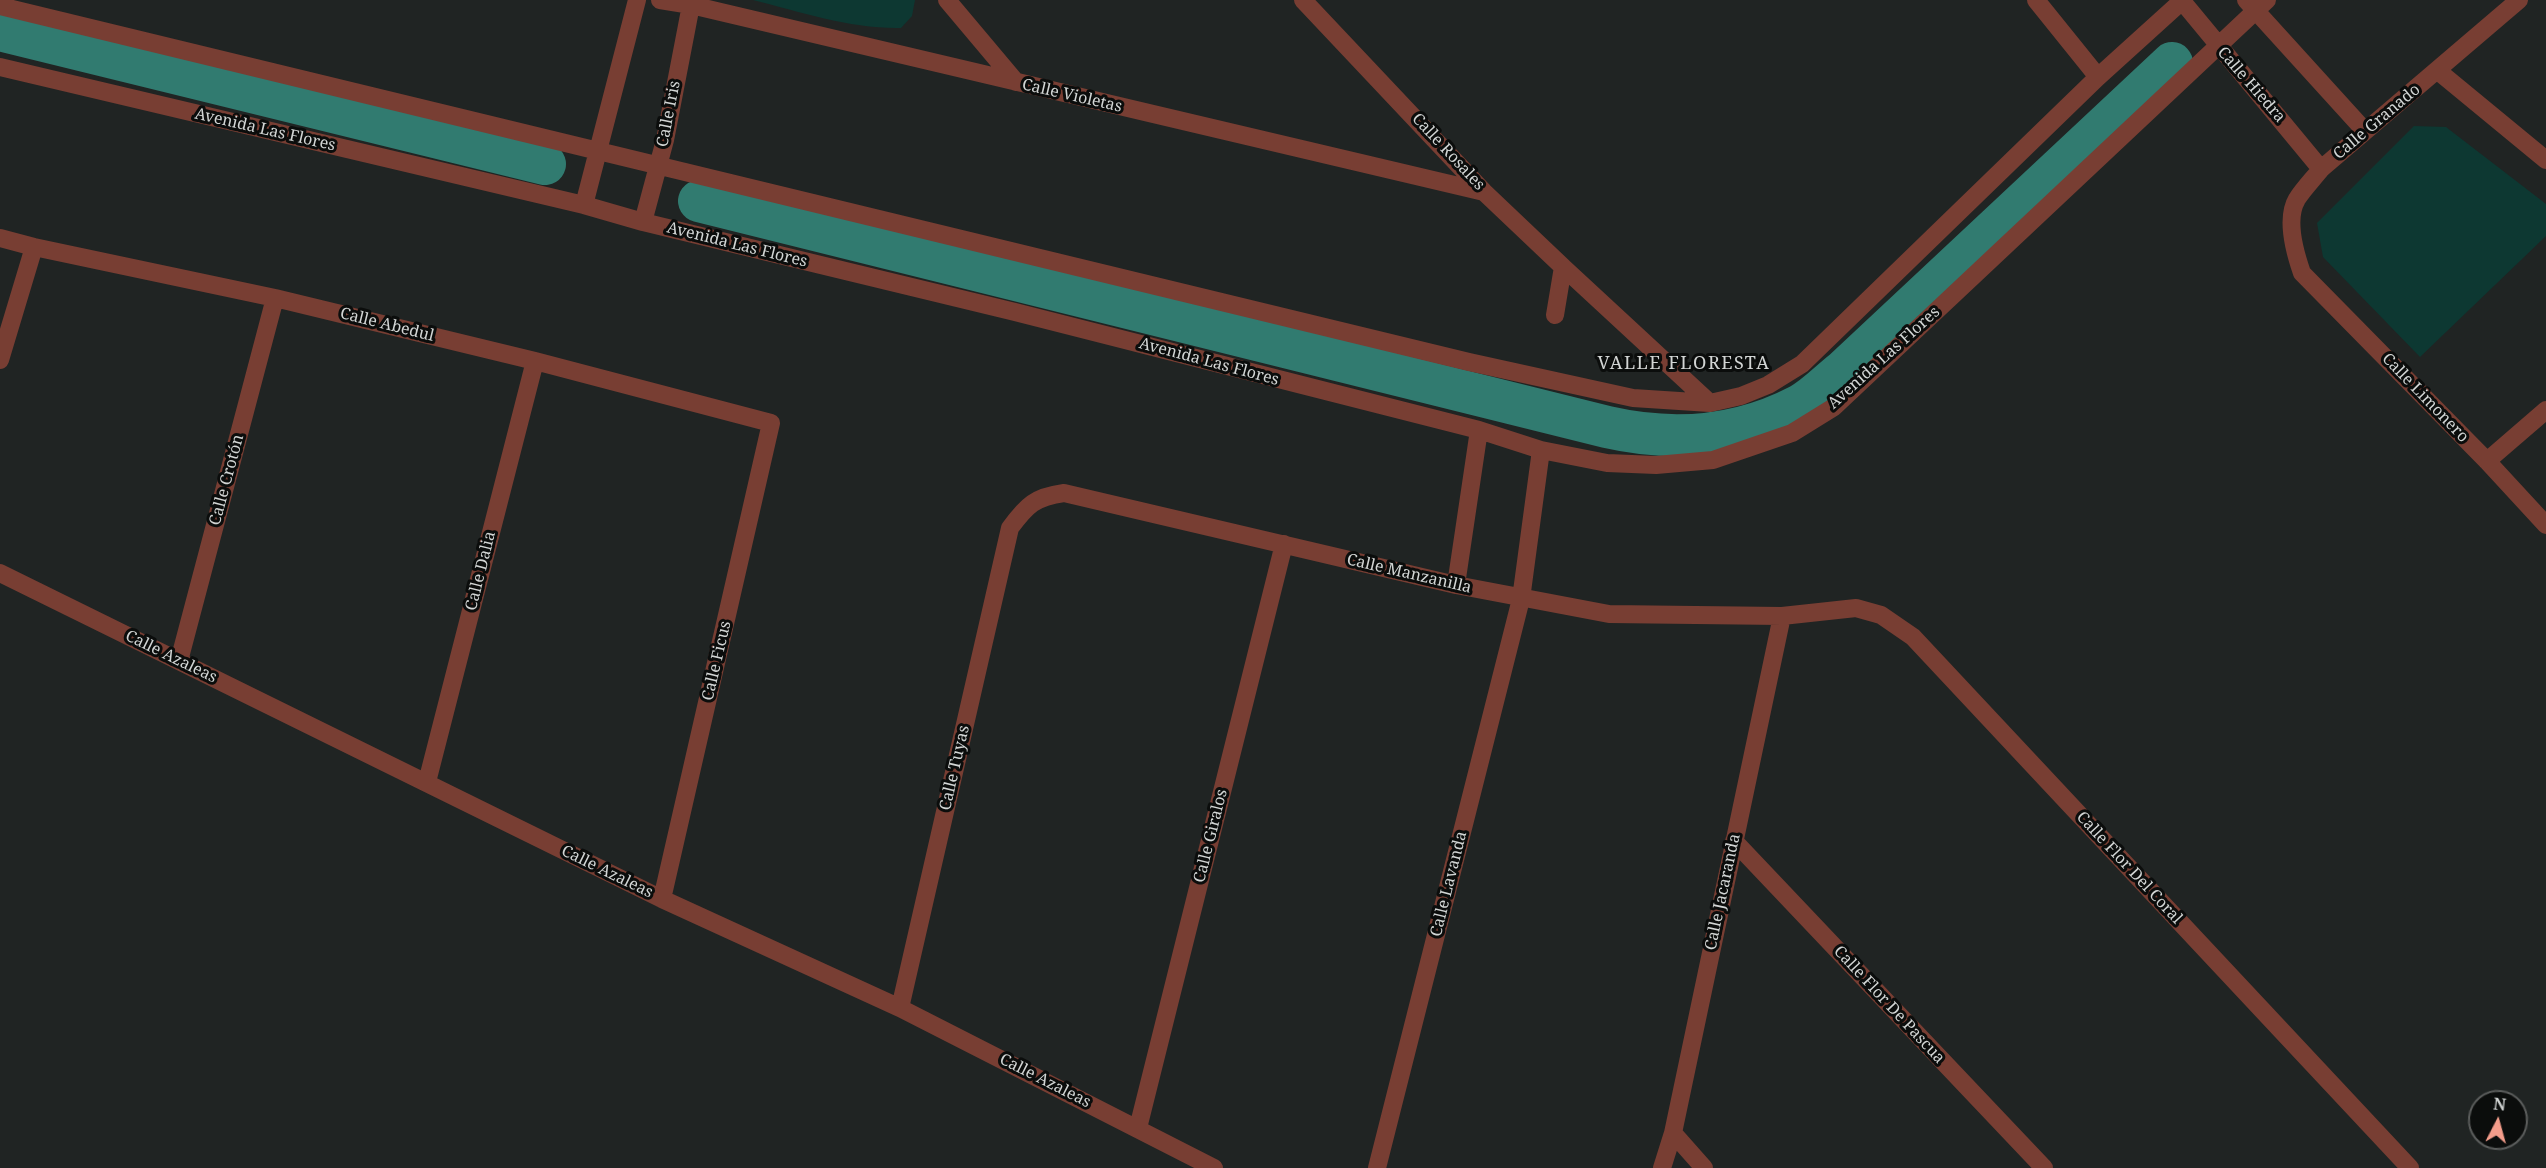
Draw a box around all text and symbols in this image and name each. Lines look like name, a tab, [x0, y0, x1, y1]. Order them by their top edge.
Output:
street label: Calle Hiedra	[2213, 43, 2289, 127]
street label: Calle Violetas	[1020, 75, 1124, 117]
street label: Calle Iris	[653, 79, 685, 149]
street label: Calle Granado	[2330, 80, 2424, 164]
street label: Avenida Las Flores	[193, 104, 337, 156]
street label: Calle Rosales	[1408, 110, 1488, 194]
street label: Avenida Las Flores	[665, 218, 809, 272]
street label: Avenida Las Flores	[1824, 303, 1944, 413]
street label: Calle Abedul	[338, 304, 436, 346]
street label: Avenida Las Flores	[1137, 334, 1281, 390]
street label: Calle Limonero	[2378, 349, 2472, 447]
district label: VALLE FLORESTA	[1597, 353, 1771, 375]
street label: Calle Crotón	[206, 432, 248, 528]
street label: Calle Dalia	[462, 529, 500, 613]
street label: Calle Manzanilla	[1345, 550, 1473, 598]
street label: Calle Ficus	[699, 619, 735, 703]
street label: Calle Azaleas	[122, 627, 220, 687]
street label: Calle Tuyas	[936, 724, 974, 812]
street label: Calle Giralos	[1190, 787, 1232, 885]
street label: Calle Flor Del Coral	[2072, 808, 2186, 928]
street label: Calle Lavanda	[1427, 829, 1471, 939]
street label: Calle Jacaranda	[1701, 832, 1745, 952]
street label: Calle Azaleas	[558, 842, 656, 902]
street label: Calle Flor De Pascua	[1829, 942, 1949, 1068]
street label: Calle Azaleas	[996, 1050, 1094, 1112]
north arrow	[2468, 1090, 2528, 1150]
text: N	[2492, 1092, 2507, 1116]

